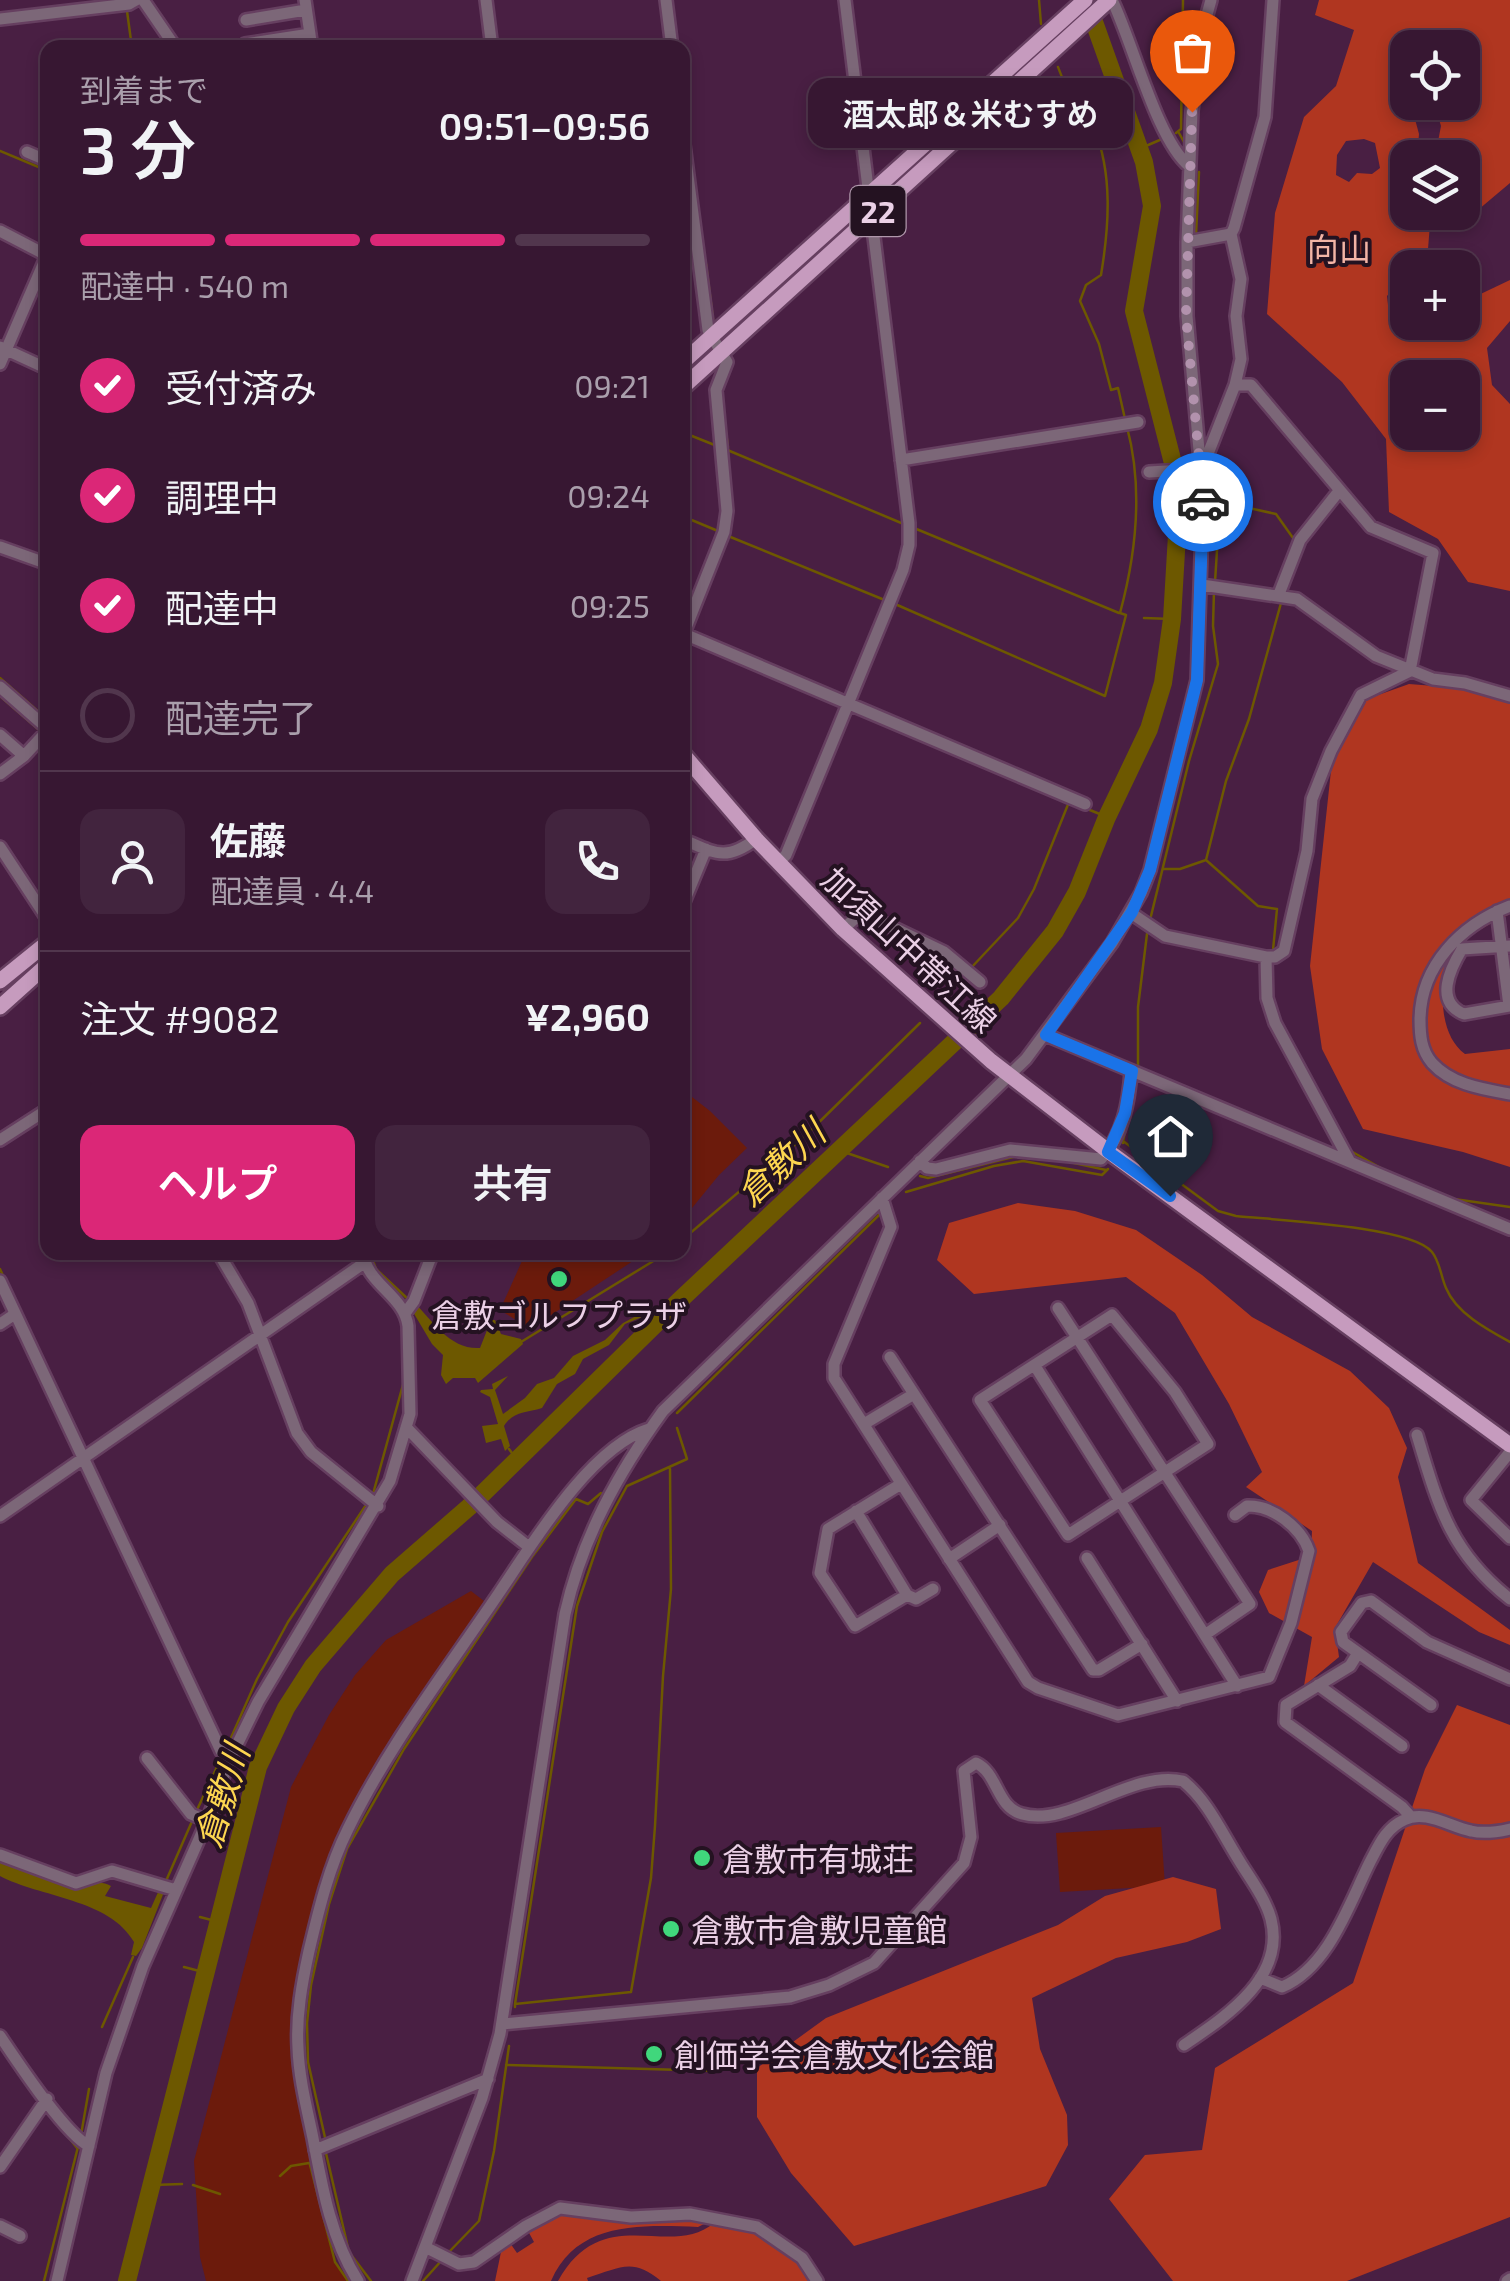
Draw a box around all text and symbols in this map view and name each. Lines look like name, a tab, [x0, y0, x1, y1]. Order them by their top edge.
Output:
pin	[1150, 10, 1235, 113]
icon: bag	[1165, 25, 1220, 80]
map controls	[1390, 30, 1480, 450]
button: locate	[1390, 30, 1480, 120]
text: 到着まで	[80, 70, 208, 108]
callout: 酒太郎＆米むすめ	[807, 77, 1132, 147]
text: 酒太郎＆米むすめ	[842, 94, 1099, 132]
text: 09:51–09:56	[439, 102, 650, 148]
text: 3 分	[80, 109, 196, 187]
button: layers	[1390, 140, 1480, 230]
road number: 22	[850, 186, 906, 236]
park label: 向山	[1307, 229, 1371, 267]
button: +	[1390, 250, 1480, 340]
text: 配達中 · 540 m	[80, 266, 289, 304]
icon: check	[80, 358, 135, 413]
button: −	[1390, 360, 1480, 450]
text: 受付済み	[165, 364, 317, 410]
text: 09:21	[574, 366, 650, 404]
courier	[1153, 452, 1253, 552]
icon: check	[80, 468, 135, 523]
text: 調理中	[165, 474, 279, 520]
icon: car	[1176, 475, 1231, 530]
text: 09:24	[567, 476, 650, 514]
icon: check	[80, 578, 135, 633]
text: 配達中	[165, 584, 279, 630]
text: 09:25	[570, 586, 650, 624]
text: 配達完了	[165, 694, 317, 740]
button: person	[80, 809, 185, 914]
button: phone	[545, 809, 650, 914]
text: 佐藤	[210, 817, 286, 863]
street label: 加須山中帯江線	[815, 859, 1005, 1039]
text: 配達員 · 4.4	[210, 871, 374, 909]
text: ¥2,960	[525, 993, 650, 1039]
text: 注文 #9082	[80, 995, 280, 1041]
pin	[1128, 1094, 1213, 1197]
water label: 倉敷川	[727, 1108, 836, 1213]
icon: home	[1143, 1109, 1198, 1164]
button: ヘルプ	[80, 1125, 355, 1240]
button: 共有	[375, 1125, 650, 1240]
marker: 倉敷ゴルフプラザ	[548, 1268, 570, 1290]
place label: 倉敷ゴルフプラザ	[431, 1295, 687, 1333]
water label: 倉敷川	[186, 1736, 258, 1852]
place label: 倉敷市有城荘	[722, 1839, 914, 1877]
marker: 倉敷市有城荘	[691, 1847, 713, 1869]
place label: 倉敷市倉敷児童館	[691, 1910, 947, 1948]
marker: 倉敷市倉敷児童館	[660, 1918, 682, 1940]
place label: 創価学会倉敷文化会館	[674, 2035, 994, 2073]
marker: 創価学会倉敷文化会館	[643, 2043, 665, 2065]

